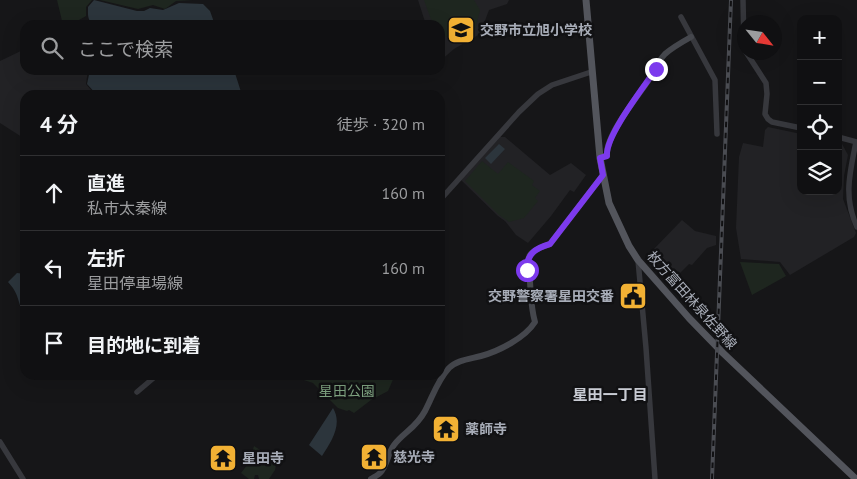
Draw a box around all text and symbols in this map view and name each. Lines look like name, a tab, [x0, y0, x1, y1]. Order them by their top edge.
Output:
school or university icon: 交野市立旭小学校	[446, 15, 476, 45]
north arrow	[737, 15, 782, 60]
map controls	[797, 15, 842, 195]
button: +	[797, 15, 842, 60]
search box	[20, 20, 445, 75]
place label: 交野市立旭小学校	[480, 21, 592, 39]
icon: search	[38, 34, 66, 62]
text: ここで検索	[78, 37, 173, 61]
route end	[645, 58, 668, 81]
button: −	[797, 60, 842, 105]
button: locate	[797, 105, 842, 150]
text: 4 分	[40, 111, 78, 138]
text: 徒歩 · 320 m	[337, 114, 425, 134]
button: layers	[797, 150, 842, 195]
text: 直進	[87, 171, 125, 195]
icon: ahead	[40, 179, 68, 207]
text: 160 m	[382, 183, 425, 203]
text: 私市太秦線	[87, 198, 167, 218]
text: 左折	[87, 246, 125, 270]
street label: 枚方富田林泉佐野線	[643, 247, 741, 353]
icon: left	[40, 254, 68, 282]
text: 160 m	[382, 258, 425, 278]
route start	[516, 259, 539, 282]
text: 星田停車場線	[87, 273, 183, 293]
public building icon: 交野警察署星田交番	[618, 281, 648, 311]
place label: 交野警察署星田交番	[488, 287, 614, 305]
icon: arrive	[40, 329, 68, 357]
text: 目的地に到着	[87, 333, 201, 357]
park label: 星田公園	[319, 382, 375, 400]
district label: 星田一丁目	[572, 385, 648, 404]
temple icon: 薬師寺	[431, 414, 461, 444]
place label: 薬師寺	[465, 420, 507, 438]
temple icon: 慈光寺	[359, 442, 389, 472]
temple icon: 星田寺	[208, 443, 238, 473]
place label: 慈光寺	[393, 448, 435, 466]
place label: 星田寺	[242, 449, 284, 467]

